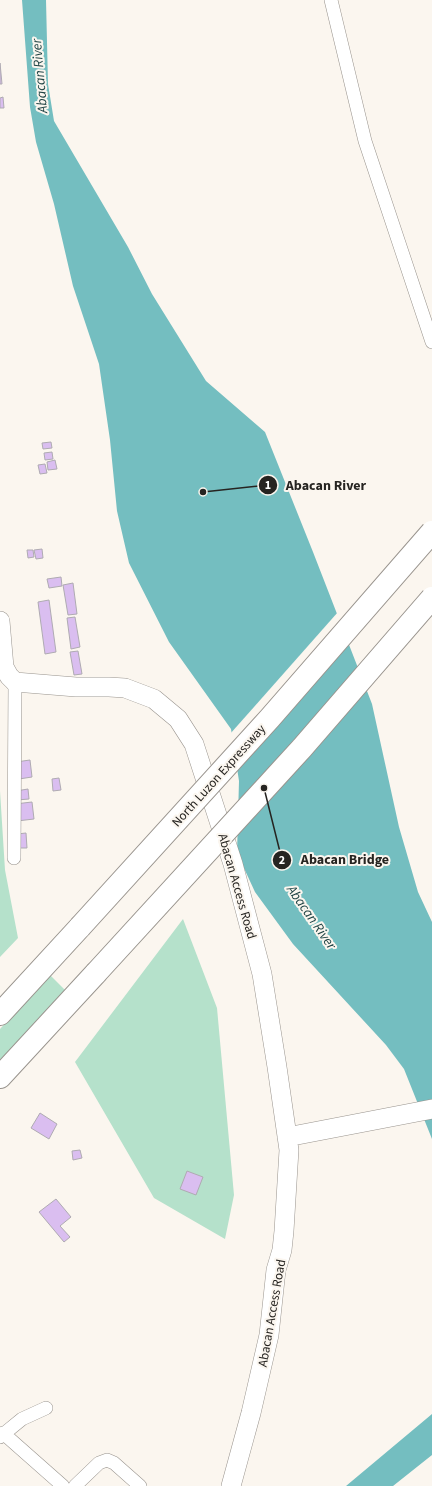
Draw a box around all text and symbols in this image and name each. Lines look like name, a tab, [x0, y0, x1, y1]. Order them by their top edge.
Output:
water label: Abacan River	[27, 37, 53, 115]
callout: Abacan River	[258, 472, 374, 498]
text: Abacan River	[285, 476, 367, 496]
text: 1	[265, 477, 271, 494]
street label: North Luzon Expressway	[168, 720, 270, 831]
street label: Abacan Access Road	[213, 831, 261, 941]
callout: Abacan Bridge	[272, 847, 397, 873]
text: Abacan Bridge	[300, 850, 389, 870]
text: 2	[279, 852, 285, 869]
water label: Abacan River	[281, 880, 341, 955]
street label: Abacan Access Road	[254, 1258, 290, 1368]

